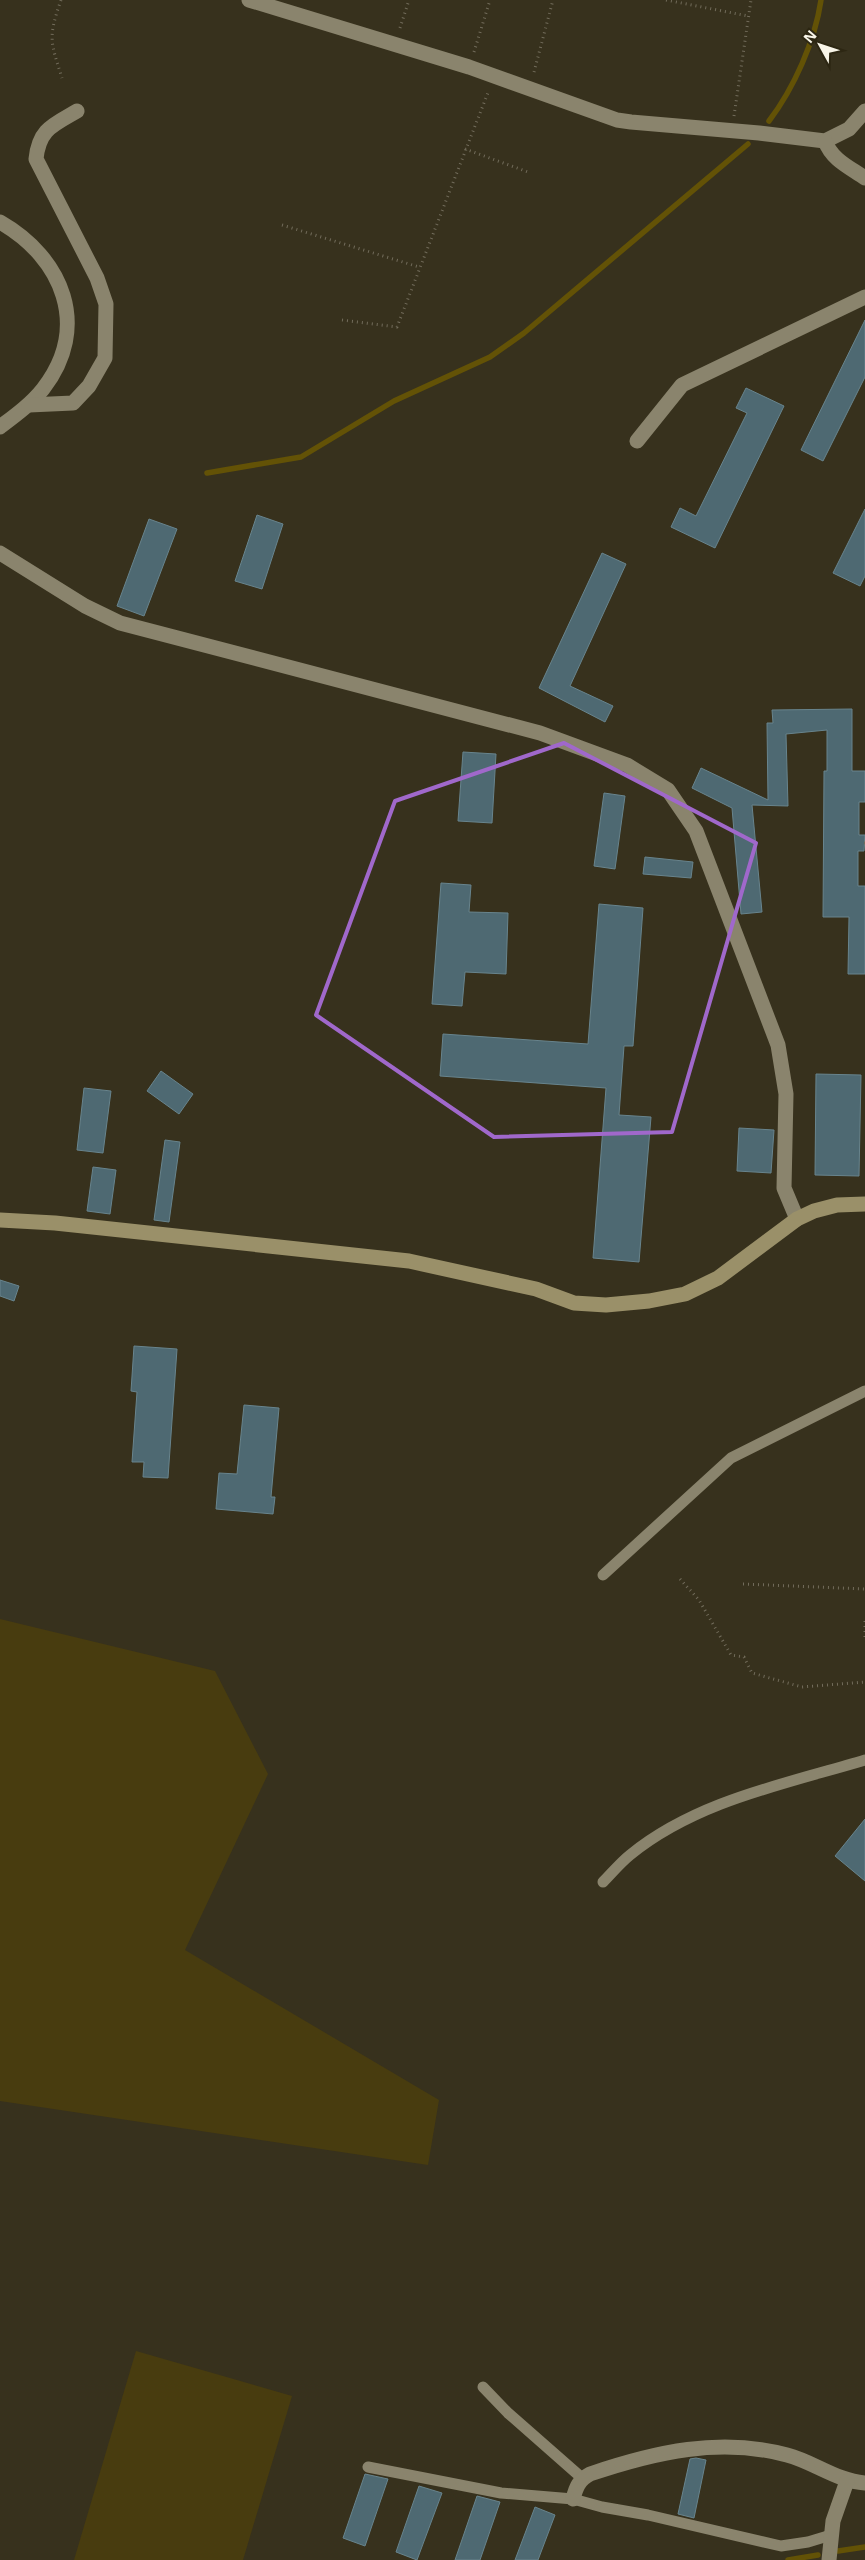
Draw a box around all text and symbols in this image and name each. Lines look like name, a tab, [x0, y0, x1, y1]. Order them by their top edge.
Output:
north arrow	[795, 20, 845, 70]
text: N	[799, 26, 821, 47]

